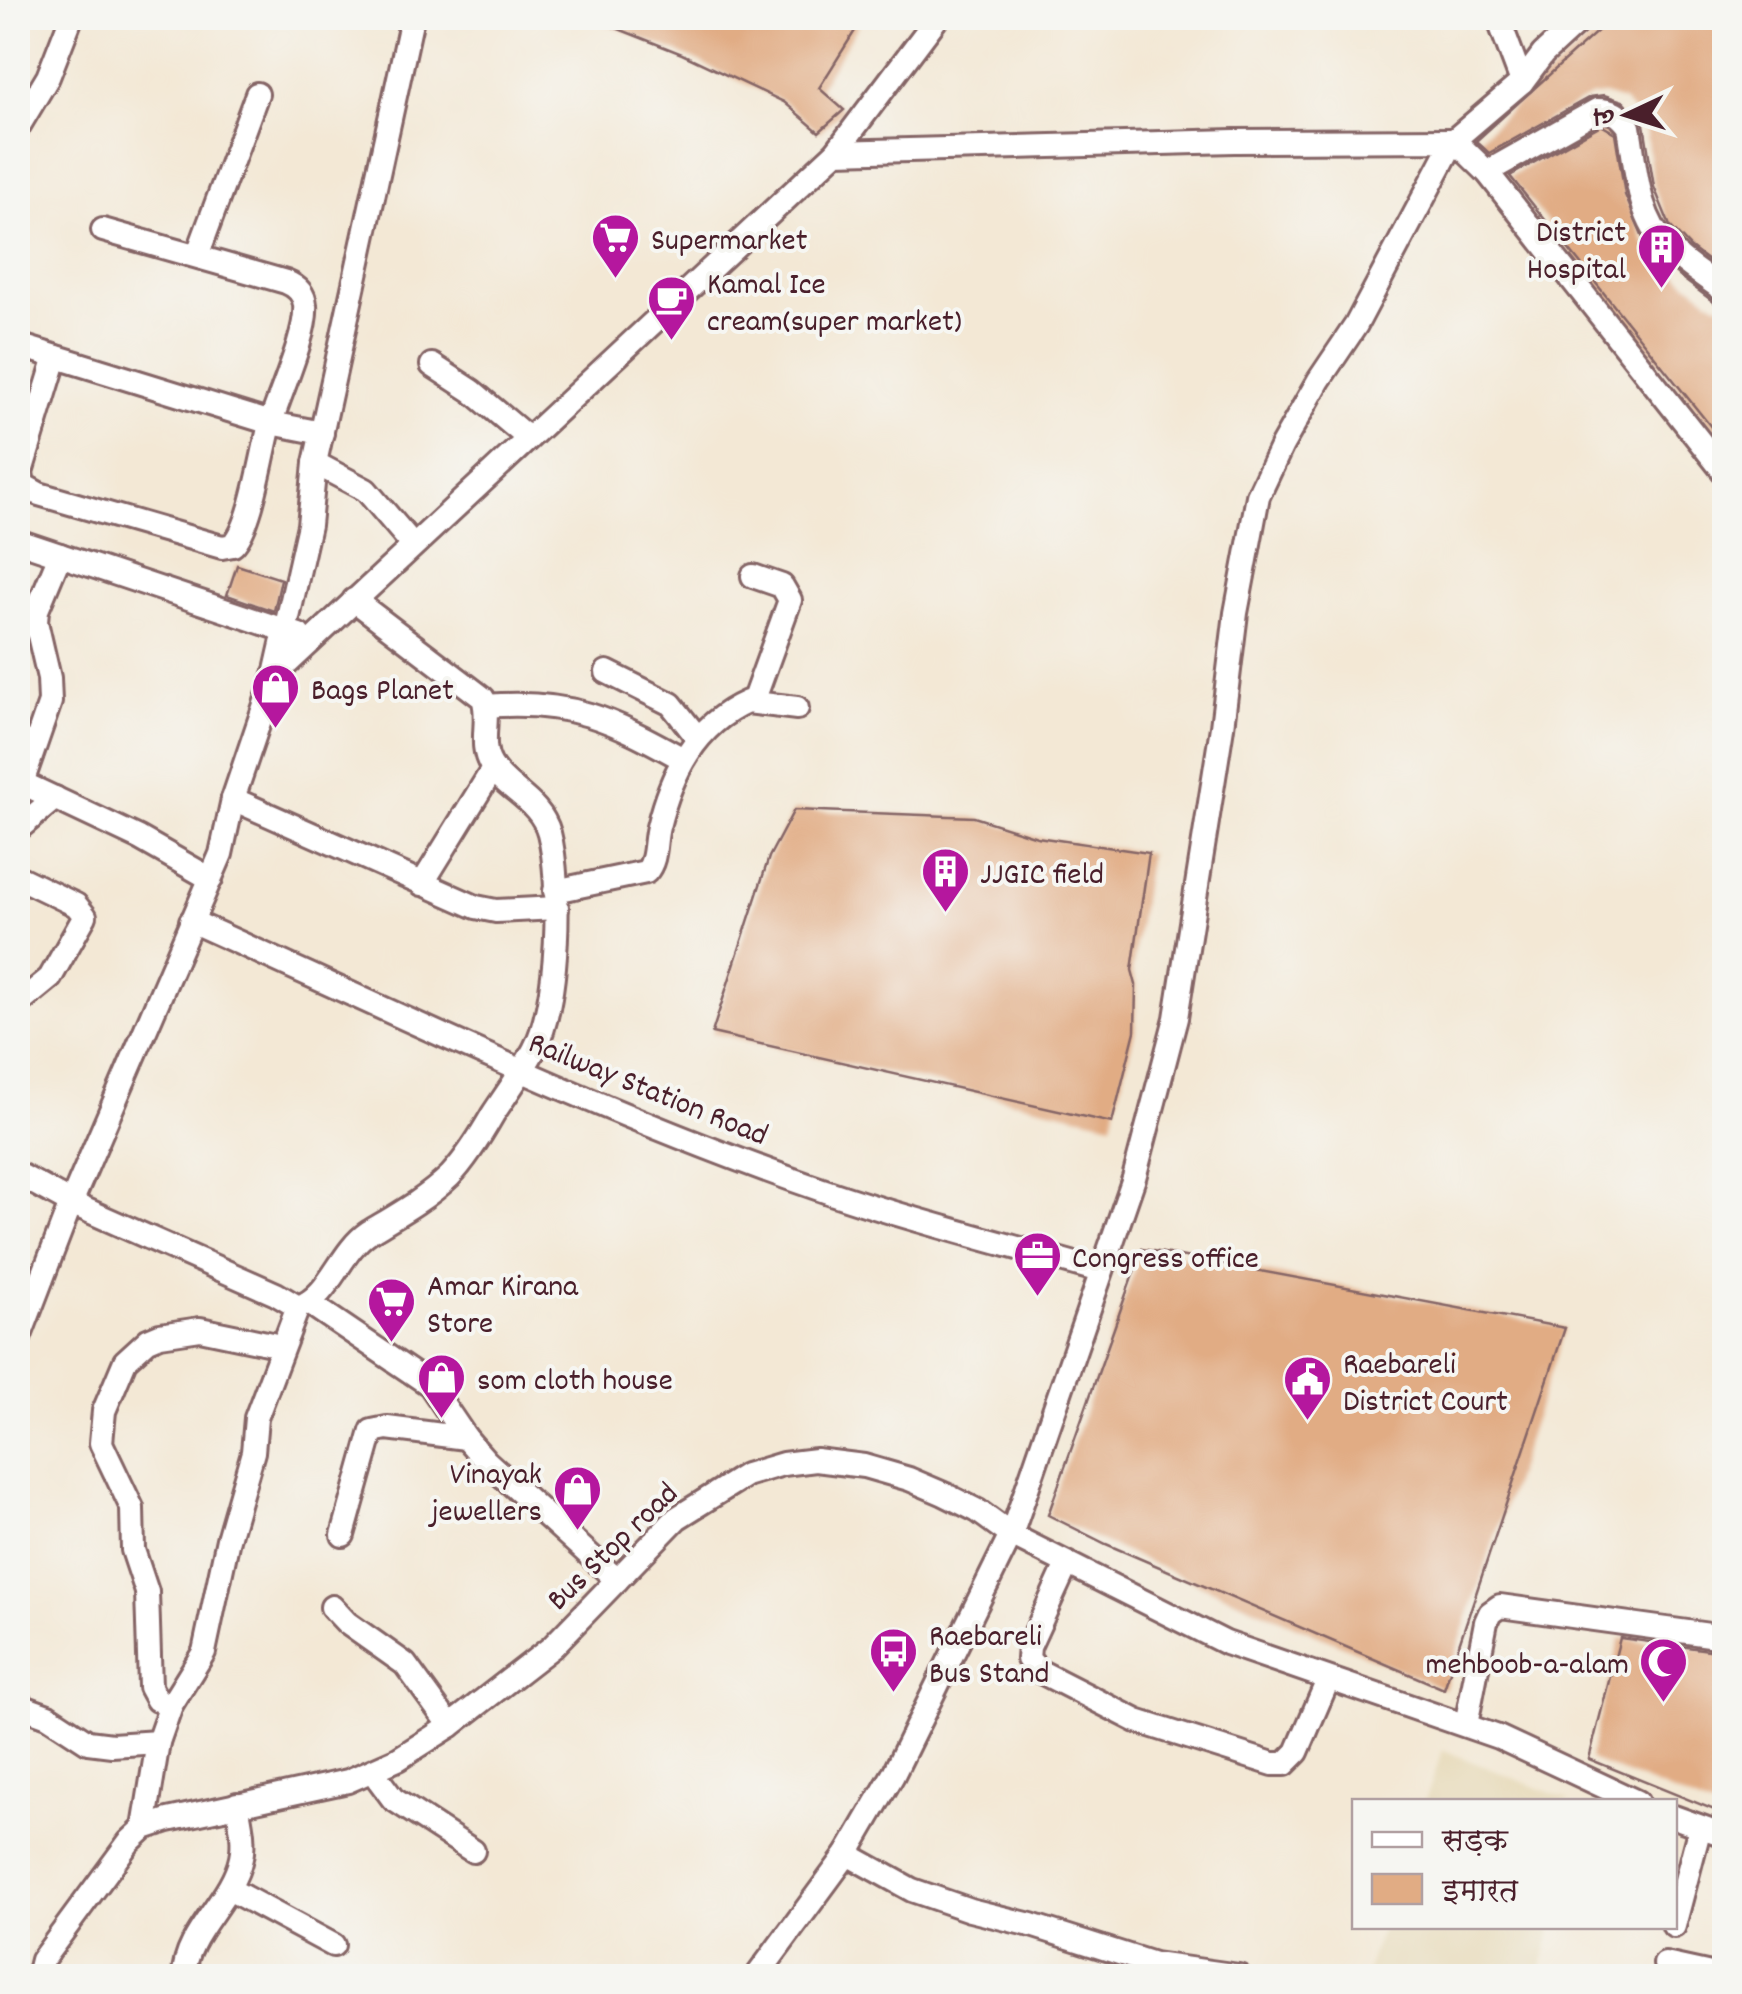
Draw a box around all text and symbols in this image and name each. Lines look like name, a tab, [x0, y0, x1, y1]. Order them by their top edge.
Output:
north arrow	[1577, 65, 1677, 165]
text: उ	[1586, 106, 1628, 127]
supermarket icon: Supermarket	[590, 212, 642, 280]
place label: District Hospital	[1527, 212, 1626, 295]
place label: Supermarket	[651, 220, 808, 266]
building icon: District Hospital	[1635, 222, 1687, 290]
place label: Kamal Ice cream(super market)	[707, 264, 962, 347]
cafe icon: Kamal Ice cream(super market)	[646, 274, 698, 342]
shop icon: Bags Planet	[250, 662, 302, 730]
place label: Bags Planet	[311, 670, 454, 716]
building icon: JJGIC field	[919, 846, 971, 914]
place label: JJGIC field	[980, 854, 1104, 900]
street label: Railway Station Road	[520, 1023, 774, 1161]
office icon: Congress office	[1011, 1230, 1063, 1298]
place label: Congress office	[1072, 1238, 1259, 1284]
place label: Amar Kirana Store	[427, 1266, 579, 1349]
supermarket icon: Amar Kirana Store	[366, 1276, 418, 1344]
place label: Raebareli District Court	[1343, 1344, 1508, 1427]
shop icon: som cloth house	[416, 1352, 468, 1420]
public building icon: Raebareli District Court	[1282, 1354, 1334, 1422]
place label: som cloth house	[477, 1360, 673, 1406]
place label: Vinayak jewellers	[427, 1454, 542, 1537]
shop icon: Vinayak jewellers	[551, 1464, 603, 1532]
street label: Bus Stop road	[538, 1474, 691, 1624]
place label: Raebareli Bus Stand	[929, 1616, 1049, 1699]
bus stop icon: Raebareli Bus Stand	[868, 1626, 920, 1694]
mosque icon: mehboob-a-alam	[1638, 1636, 1690, 1704]
place label: mehboob-a-alam	[1426, 1644, 1629, 1690]
legend	[1352, 1799, 1677, 1929]
text: सड़क	[1441, 1822, 1509, 1865]
text: इमारत	[1441, 1872, 1519, 1915]

